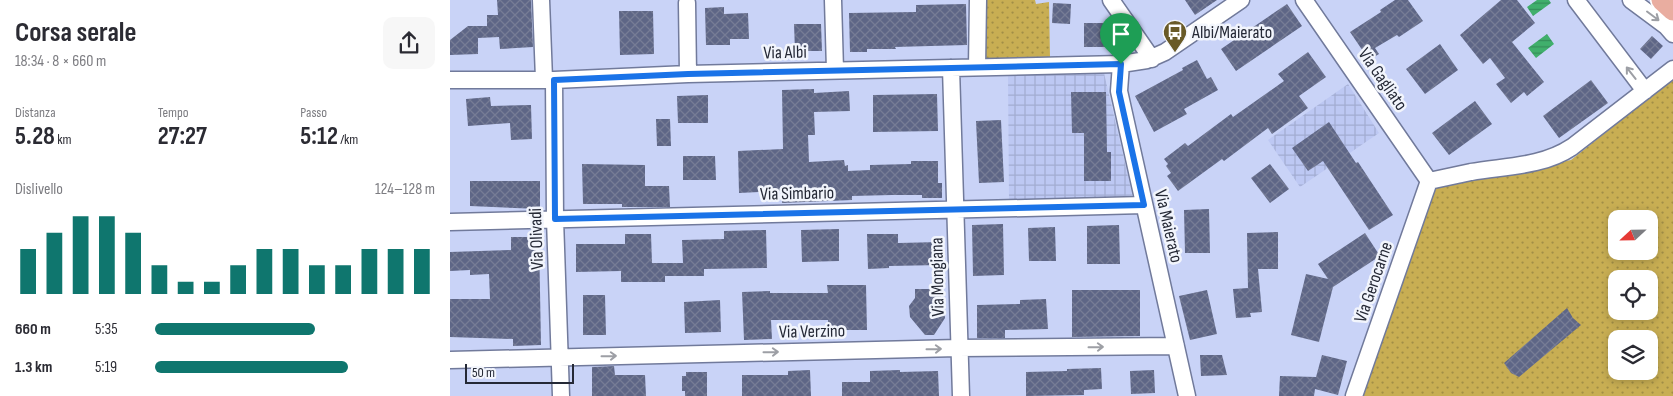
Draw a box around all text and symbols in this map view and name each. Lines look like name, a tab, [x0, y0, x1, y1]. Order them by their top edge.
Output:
one-way arrow	[1646, 11, 1660, 21]
pin	[1100, 13, 1142, 64]
text: Corsa serale	[15, 16, 136, 49]
button: share	[383, 17, 435, 69]
bus stop icon: Albi/Maierato	[1162, 19, 1188, 53]
icon: arrive	[1107, 20, 1135, 48]
place label: Albi/Maierato	[1191, 22, 1272, 43]
street label: Via Albi	[763, 42, 807, 63]
street label: Via Gagliato	[1354, 44, 1412, 114]
text: 18:34 · 8 × 660 m	[15, 52, 106, 71]
one-way arrow	[1626, 67, 1637, 80]
text: Distanza	[15, 104, 56, 121]
text: Tempo	[158, 104, 189, 121]
text: Passo	[300, 104, 327, 121]
text: 5.28	[15, 121, 55, 152]
text: 27:27	[158, 121, 207, 152]
text: 5:12	[300, 121, 338, 152]
text: km	[55, 131, 71, 148]
text: /km	[338, 131, 358, 148]
text: Dislivello	[15, 180, 63, 199]
text: 124–128 m	[375, 180, 435, 199]
street label: Via Simbario	[760, 182, 834, 205]
street label: Via Maierato	[1150, 188, 1187, 265]
street label: Via Olivadi	[525, 208, 548, 270]
north arrow	[1608, 210, 1658, 260]
map controls	[1608, 210, 1658, 380]
street label: Via Mongiana	[926, 237, 949, 317]
street label: Via Gerocarne	[1350, 239, 1397, 325]
button: locate	[1608, 270, 1658, 320]
text: 660 m	[15, 320, 51, 339]
text: 5:35	[95, 320, 118, 339]
street label: Via Verzino	[779, 320, 845, 343]
button: layers	[1608, 330, 1658, 380]
one-way arrow	[1088, 342, 1104, 352]
one-way arrow	[926, 344, 942, 353]
one-way arrow	[763, 347, 779, 357]
one-way arrow	[600, 351, 617, 361]
text: 1.3 km	[15, 358, 52, 377]
text: 5:19	[95, 358, 117, 377]
scale bar	[465, 361, 574, 384]
text: 50 m	[472, 364, 495, 381]

